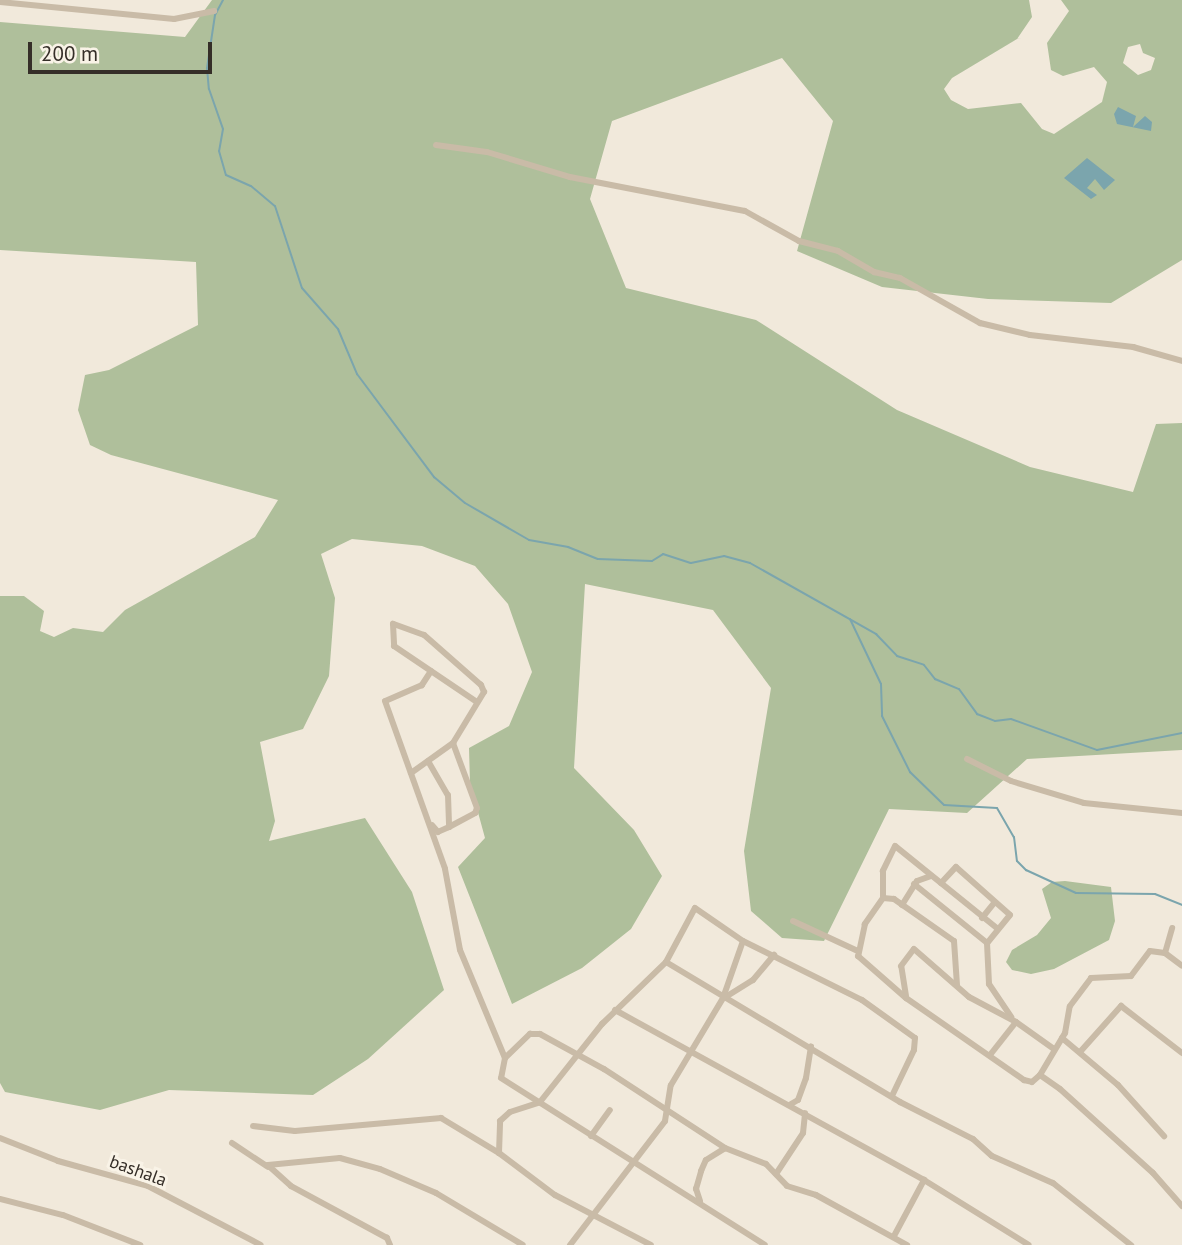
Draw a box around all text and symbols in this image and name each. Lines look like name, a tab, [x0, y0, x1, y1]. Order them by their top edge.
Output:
scale bar	[32, 28, 215, 72]
text: 200 m	[41, 40, 98, 67]
street label: bashala	[106, 1151, 170, 1191]

